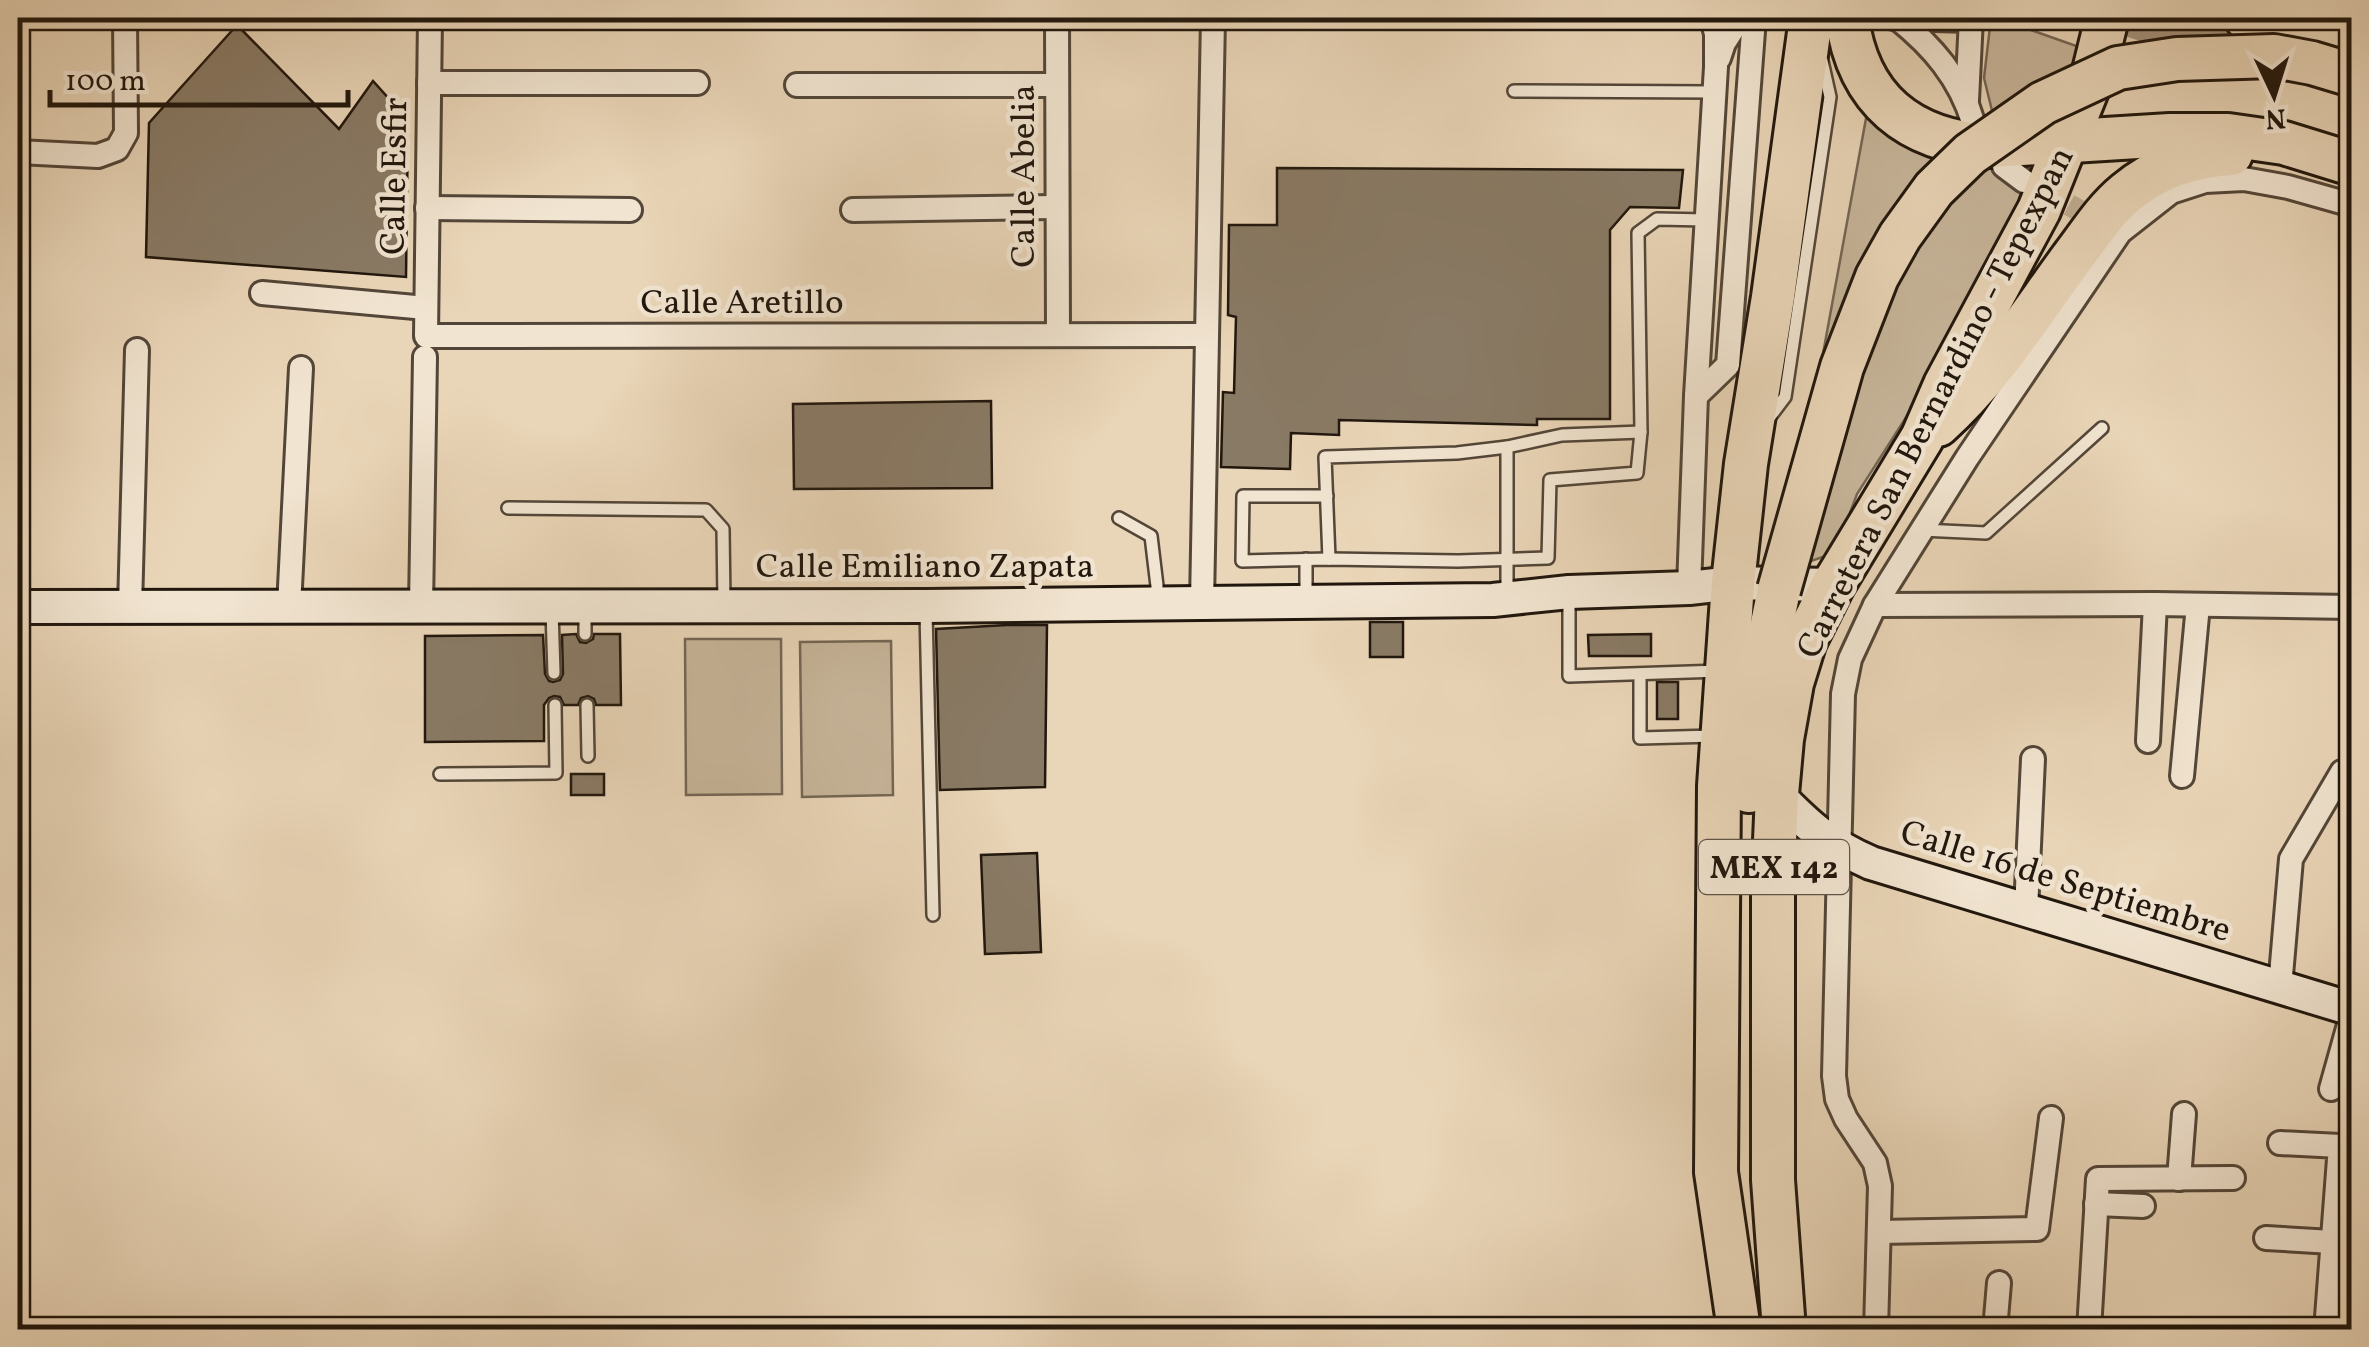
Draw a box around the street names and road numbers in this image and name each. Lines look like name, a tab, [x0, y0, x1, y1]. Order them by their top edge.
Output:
street label: Calle Abelia	[1001, 84, 1049, 268]
street label: Calle Esfir	[371, 97, 421, 255]
street label: Carretera San Bernardino - Tepexpan	[1786, 139, 2087, 667]
street label: Calle Aretillo	[640, 280, 844, 328]
street label: Calle Emiliano Zapata	[756, 544, 1094, 592]
street label: Calle 16 de Septiembre	[1894, 810, 2236, 956]
road number: MEX 142	[1699, 840, 1849, 894]

